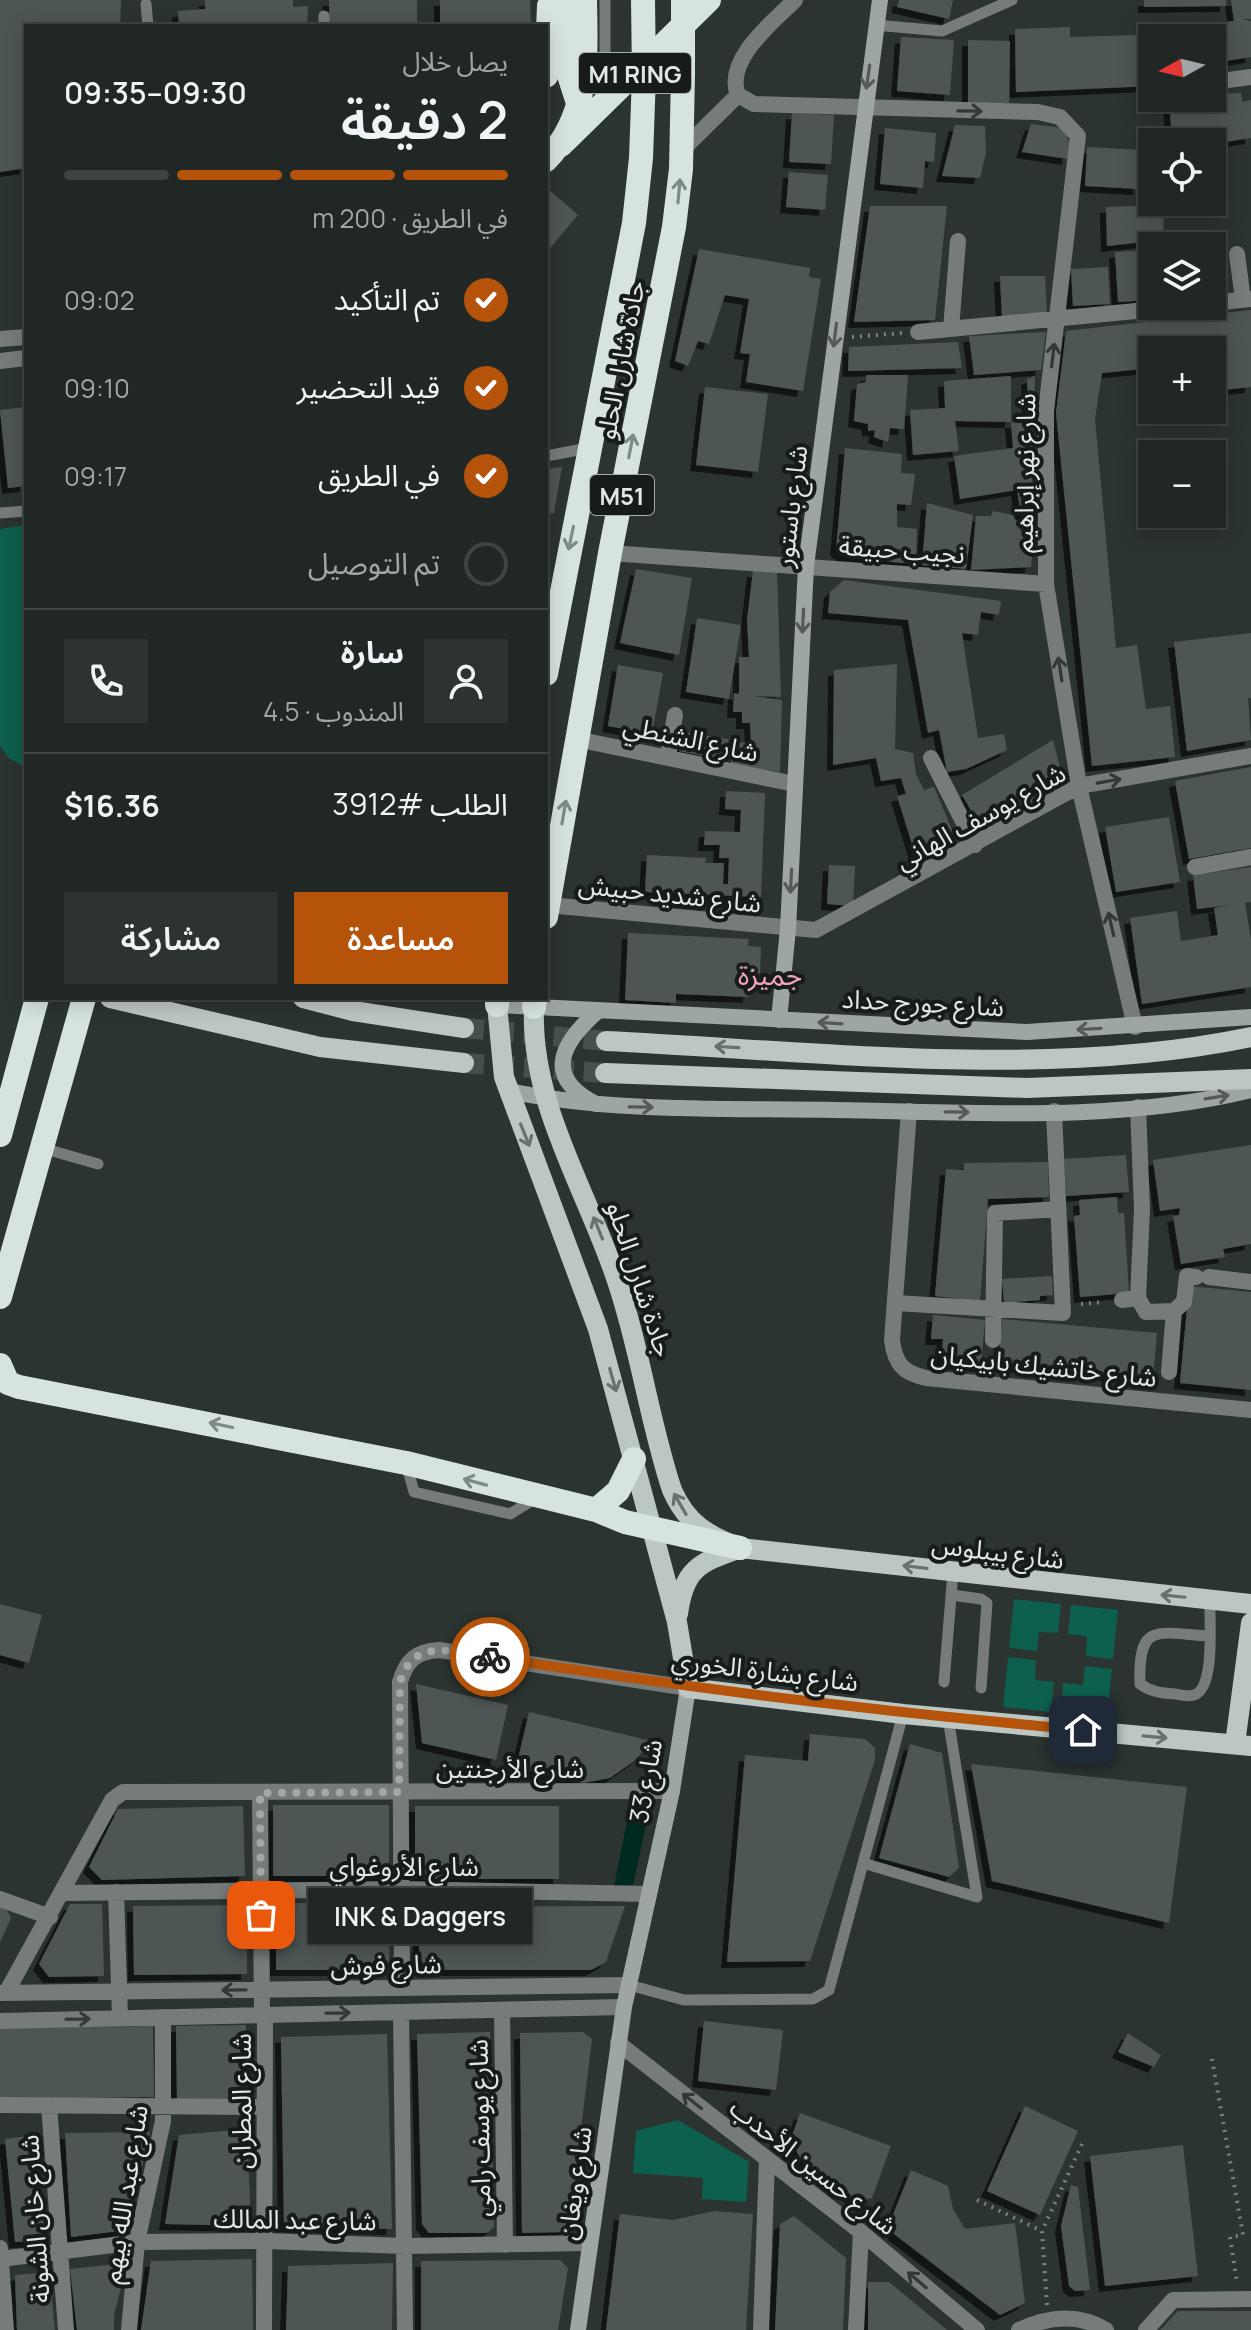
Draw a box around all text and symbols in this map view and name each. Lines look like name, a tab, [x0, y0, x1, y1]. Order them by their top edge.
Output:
north arrow	[1138, 24, 1226, 112]
map controls	[1138, 24, 1226, 528]
text: يصل خلال	[402, 43, 508, 79]
road number: M1 RING	[579, 53, 691, 93]
one-way arrow	[860, 64, 875, 89]
text: 09:30–09:35	[64, 72, 247, 113]
text: 2 دقيقة	[341, 84, 508, 155]
one-way arrow	[956, 103, 983, 118]
button: locate	[1138, 128, 1226, 216]
one-way arrow	[672, 178, 687, 205]
text: في الطريق · 200 m	[312, 200, 508, 236]
button: layers	[1138, 232, 1226, 320]
street label: جادة شارل الحلو	[587, 277, 653, 443]
text: تم التأكيد	[334, 278, 440, 319]
icon: check	[464, 278, 508, 322]
text: 09:02	[64, 282, 134, 318]
one-way arrow	[827, 322, 842, 347]
button: +	[1138, 336, 1226, 424]
one-way arrow	[1046, 343, 1061, 368]
text: قيد التحضير	[297, 366, 440, 407]
icon: check	[464, 366, 508, 410]
text: 09:10	[64, 370, 130, 406]
street label: شارع نهر إبراهيم	[1005, 393, 1046, 553]
one-way arrow	[625, 434, 640, 460]
button: −	[1138, 440, 1226, 528]
street label: شارع باستور	[765, 443, 817, 570]
text: في الطريق	[318, 454, 440, 495]
icon: check	[464, 454, 508, 498]
text: 09:17	[64, 458, 127, 494]
road number: M51	[590, 475, 654, 515]
one-way arrow	[563, 524, 578, 550]
street label: نجيب حبيقة	[838, 527, 966, 571]
text: تم التوصيل	[308, 542, 440, 583]
one-way arrow	[795, 607, 810, 634]
text: سارة	[341, 631, 404, 672]
button: phone	[64, 639, 148, 723]
button: person	[424, 639, 508, 723]
one-way arrow	[1051, 657, 1066, 682]
text: المندوب · 4.5	[263, 693, 404, 729]
street label: شارع الشنطي	[619, 706, 762, 773]
street label: شارع يوسف الهاني	[888, 754, 1073, 880]
one-way arrow	[1095, 773, 1121, 788]
text: الطلب #3912	[332, 783, 508, 824]
text: $16.36	[64, 785, 160, 826]
one-way arrow	[557, 800, 572, 825]
street label: شارع شديد حبيش	[576, 865, 763, 922]
one-way arrow	[783, 867, 798, 894]
button: مشاركة	[64, 892, 278, 984]
button: مساعدة	[294, 892, 508, 984]
one-way arrow	[1102, 912, 1117, 937]
district label: جميزة	[738, 955, 802, 993]
street label: شارع جورج حداد	[841, 980, 1005, 1026]
one-way arrow	[817, 1015, 844, 1030]
one-way arrow	[1076, 1022, 1103, 1037]
one-way arrow	[714, 1039, 741, 1054]
one-way arrow	[1203, 1089, 1229, 1104]
one-way arrow	[627, 1099, 654, 1115]
one-way arrow	[943, 1104, 970, 1120]
one-way arrow	[519, 1122, 534, 1147]
street label: جادة شارل الحلو	[599, 1197, 683, 1361]
one-way arrow	[590, 1217, 604, 1241]
street label: شارع خاتشيك بابيكيان	[929, 1335, 1159, 1397]
one-way arrow	[606, 1366, 621, 1392]
one-way arrow	[209, 1417, 234, 1432]
one-way arrow	[462, 1473, 488, 1488]
one-way arrow	[672, 1493, 688, 1516]
street label: شارع بيبلوس	[930, 1525, 1066, 1579]
one-way arrow	[902, 1560, 929, 1575]
one-way arrow	[1160, 1589, 1187, 1604]
courier	[450, 1617, 530, 1697]
icon: bike	[468, 1635, 512, 1679]
street label: شارع بشارة الخوري	[669, 1641, 860, 1702]
pin	[1049, 1696, 1117, 1764]
icon: home	[1061, 1708, 1105, 1752]
one-way arrow	[1141, 1730, 1168, 1745]
street label: شارع 33	[620, 1736, 672, 1826]
street label: شارع الأرجنتين	[436, 1750, 584, 1788]
street label: شارع الأروغواي	[329, 1848, 479, 1887]
pin	[227, 1881, 295, 1949]
callout: INK & Daggers	[309, 1887, 533, 1943]
icon: bag	[239, 1893, 283, 1937]
text: INK & Daggers	[334, 1898, 506, 1934]
street label: شارع فوش	[330, 1945, 442, 1985]
one-way arrow	[221, 1982, 248, 1997]
one-way arrow	[324, 2006, 351, 2021]
one-way arrow	[64, 2012, 91, 2027]
street label: شارع المطران	[223, 2033, 261, 2169]
street label: شارع يوسف رامي	[459, 2039, 502, 2217]
street label: شارع حسين الأحدب	[722, 2089, 905, 2244]
one-way arrow	[681, 2092, 703, 2109]
street label: شارع عبد الله بيهم	[92, 2102, 159, 2286]
street label: شارع ويغان	[548, 2124, 602, 2242]
street label: شارع خان الشونة	[10, 2133, 60, 2304]
street label: شارع عبد المالك	[213, 2200, 377, 2240]
one-way arrow	[908, 2271, 928, 2289]

